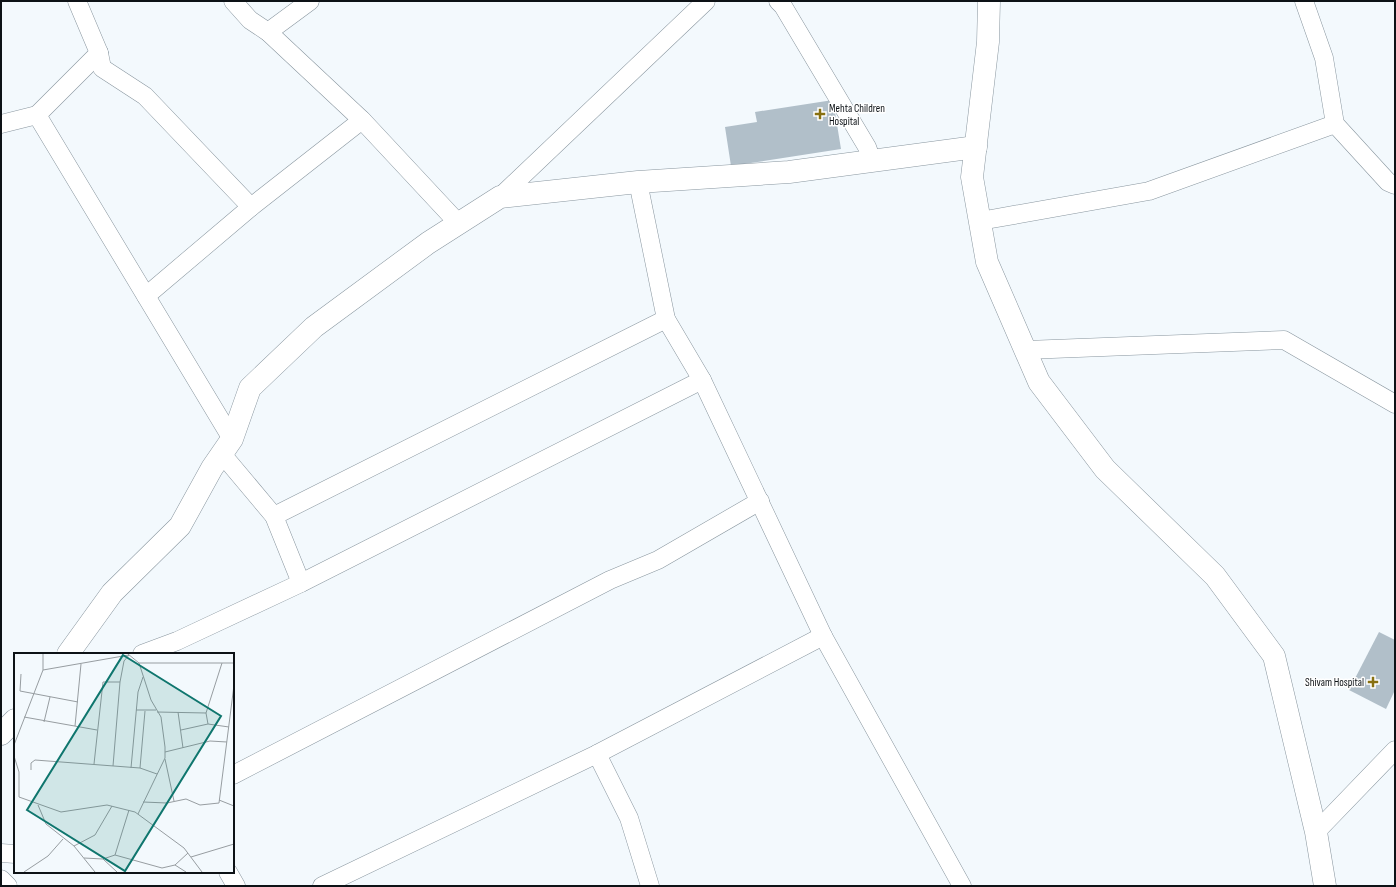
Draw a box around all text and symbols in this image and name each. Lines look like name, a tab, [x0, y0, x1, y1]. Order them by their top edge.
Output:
place label: Mehta Children Hospital	[829, 102, 885, 128]
marker: Mehta Children Hospital	[814, 108, 826, 120]
inset map	[14, 653, 234, 873]
place label: Shivam Hospital	[1305, 676, 1364, 689]
marker: Shivam Hospital	[1367, 676, 1379, 688]

